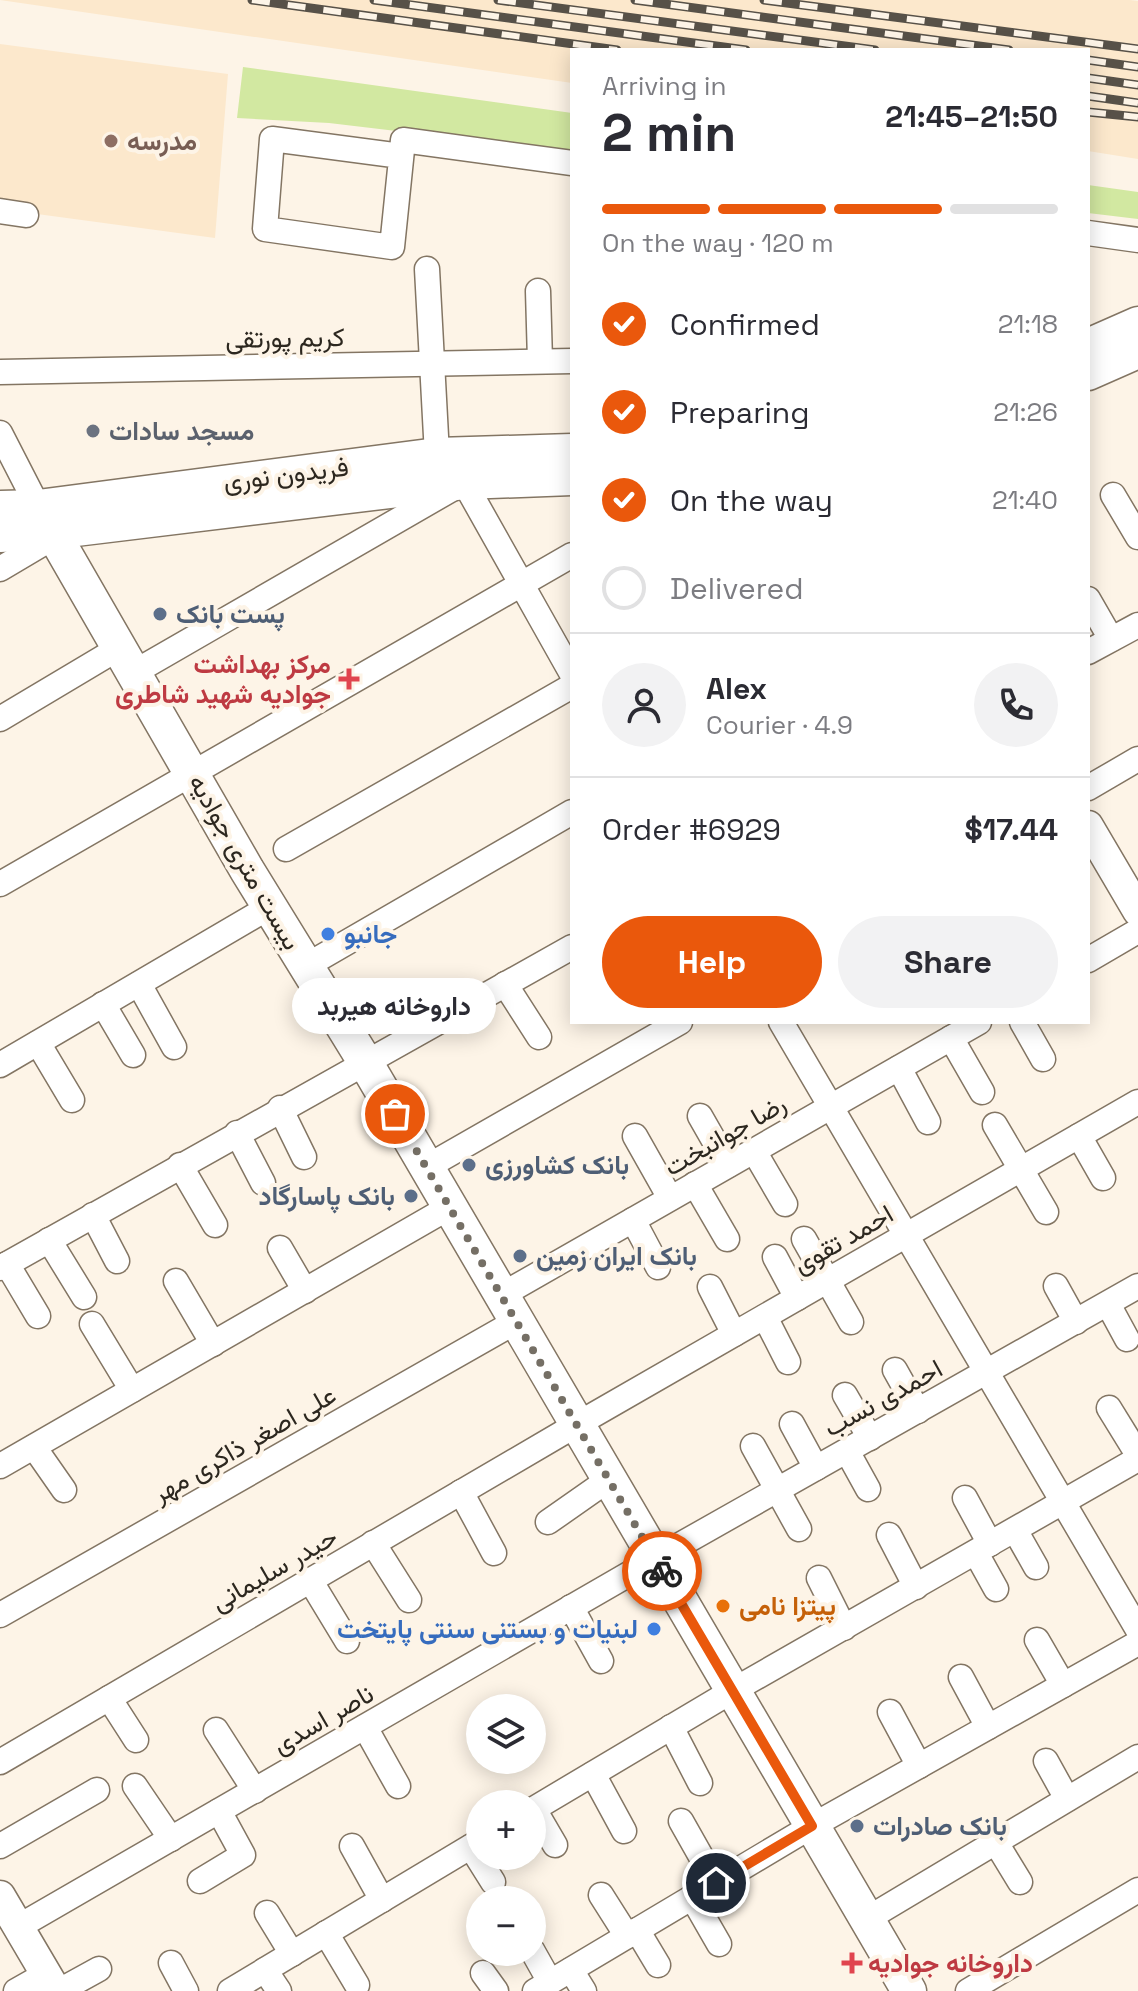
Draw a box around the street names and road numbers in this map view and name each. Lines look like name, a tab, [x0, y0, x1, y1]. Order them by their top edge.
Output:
street label: کریم پورتقی	[225, 320, 345, 357]
street label: فریدون نوری	[221, 449, 351, 499]
street label: بیست متری جوادیه	[181, 768, 309, 956]
street label: رضا جوانبخت	[658, 1086, 792, 1184]
street label: احمد تقوی	[787, 1197, 899, 1281]
street label: احمدی نسب	[818, 1351, 948, 1445]
street label: علی اصغر ذاکری مهر	[145, 1378, 342, 1511]
street label: حیدر سلیمانی	[205, 1519, 343, 1619]
street label: ناصر اسدی	[266, 1676, 380, 1762]

